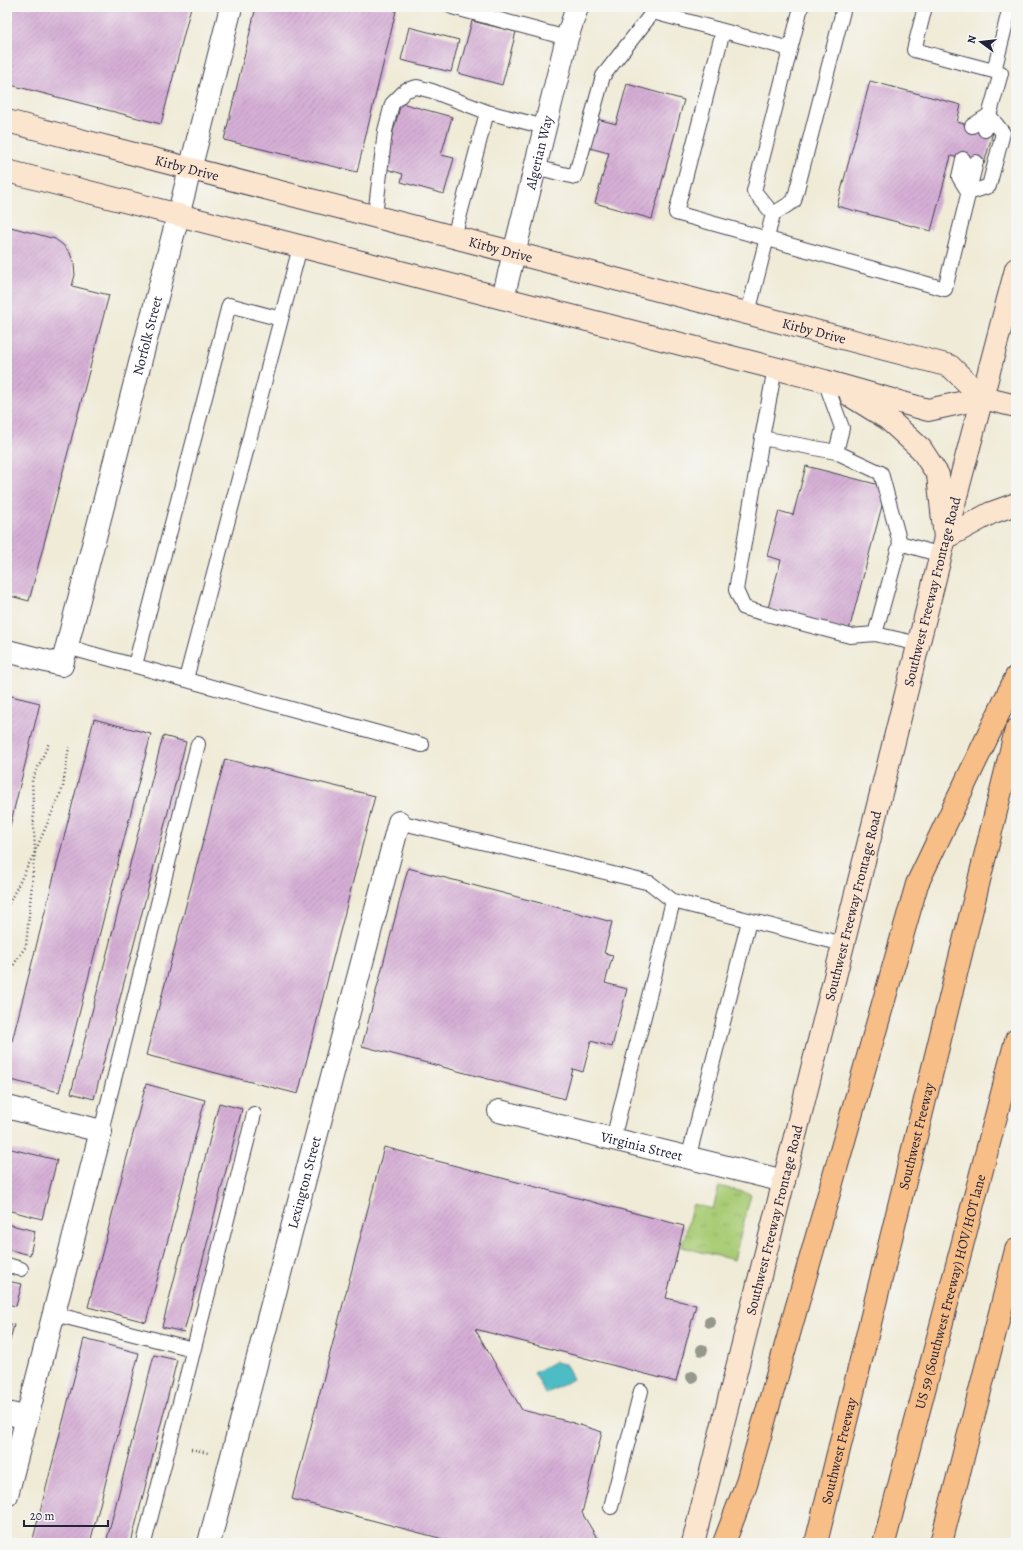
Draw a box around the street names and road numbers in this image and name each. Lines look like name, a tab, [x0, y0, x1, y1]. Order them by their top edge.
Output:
street label: Algerian Way	[520, 113, 557, 192]
street label: Kirby Drive	[153, 150, 221, 185]
street label: Kirby Drive	[467, 232, 535, 267]
street label: Norfolk Street	[128, 294, 167, 377]
street label: Kirby Drive	[780, 313, 848, 348]
street label: Southwest Freeway Frontage Road	[899, 494, 965, 689]
street label: Southwest Freeway Frontage Road	[820, 808, 886, 1003]
street label: Southwest Freeway	[894, 1080, 939, 1192]
street label: Southwest Freeway Frontage Road	[741, 1122, 807, 1317]
street label: Virginia Street	[598, 1127, 685, 1165]
street label: Lexington Street	[283, 1134, 325, 1231]
street label: US 59 (Southwest Freeway) HOV/HOT lane	[910, 1172, 990, 1411]
street label: Southwest Freeway	[816, 1395, 861, 1506]

